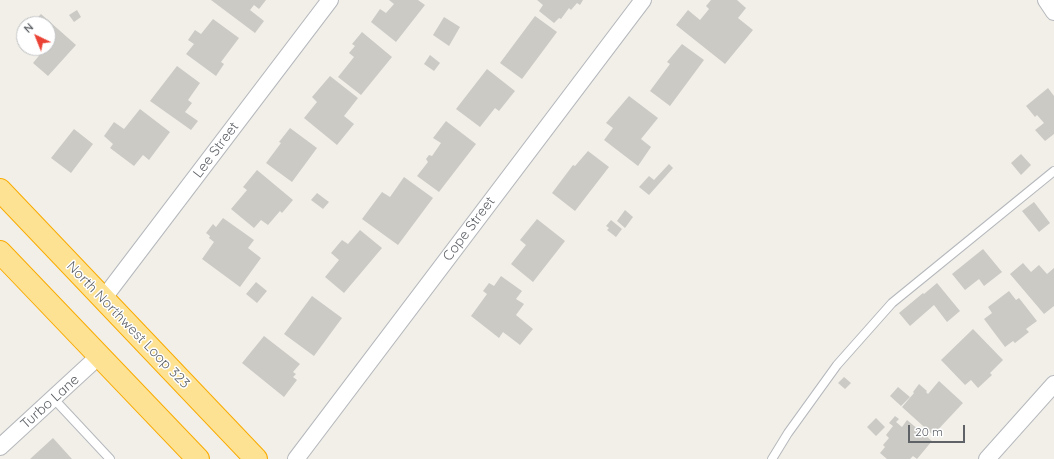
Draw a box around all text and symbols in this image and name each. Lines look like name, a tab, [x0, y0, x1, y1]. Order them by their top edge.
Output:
north arrow	[16, 16, 56, 56]
text: N	[21, 20, 36, 36]
street label: Lee Street	[190, 119, 242, 181]
street label: Cope Street	[439, 194, 499, 264]
street label: North Northwest Loop 323	[63, 258, 193, 392]
street label: Turbo Lane	[17, 371, 83, 433]
scale bar	[910, 417, 967, 443]
text: 20 m	[915, 424, 943, 439]

